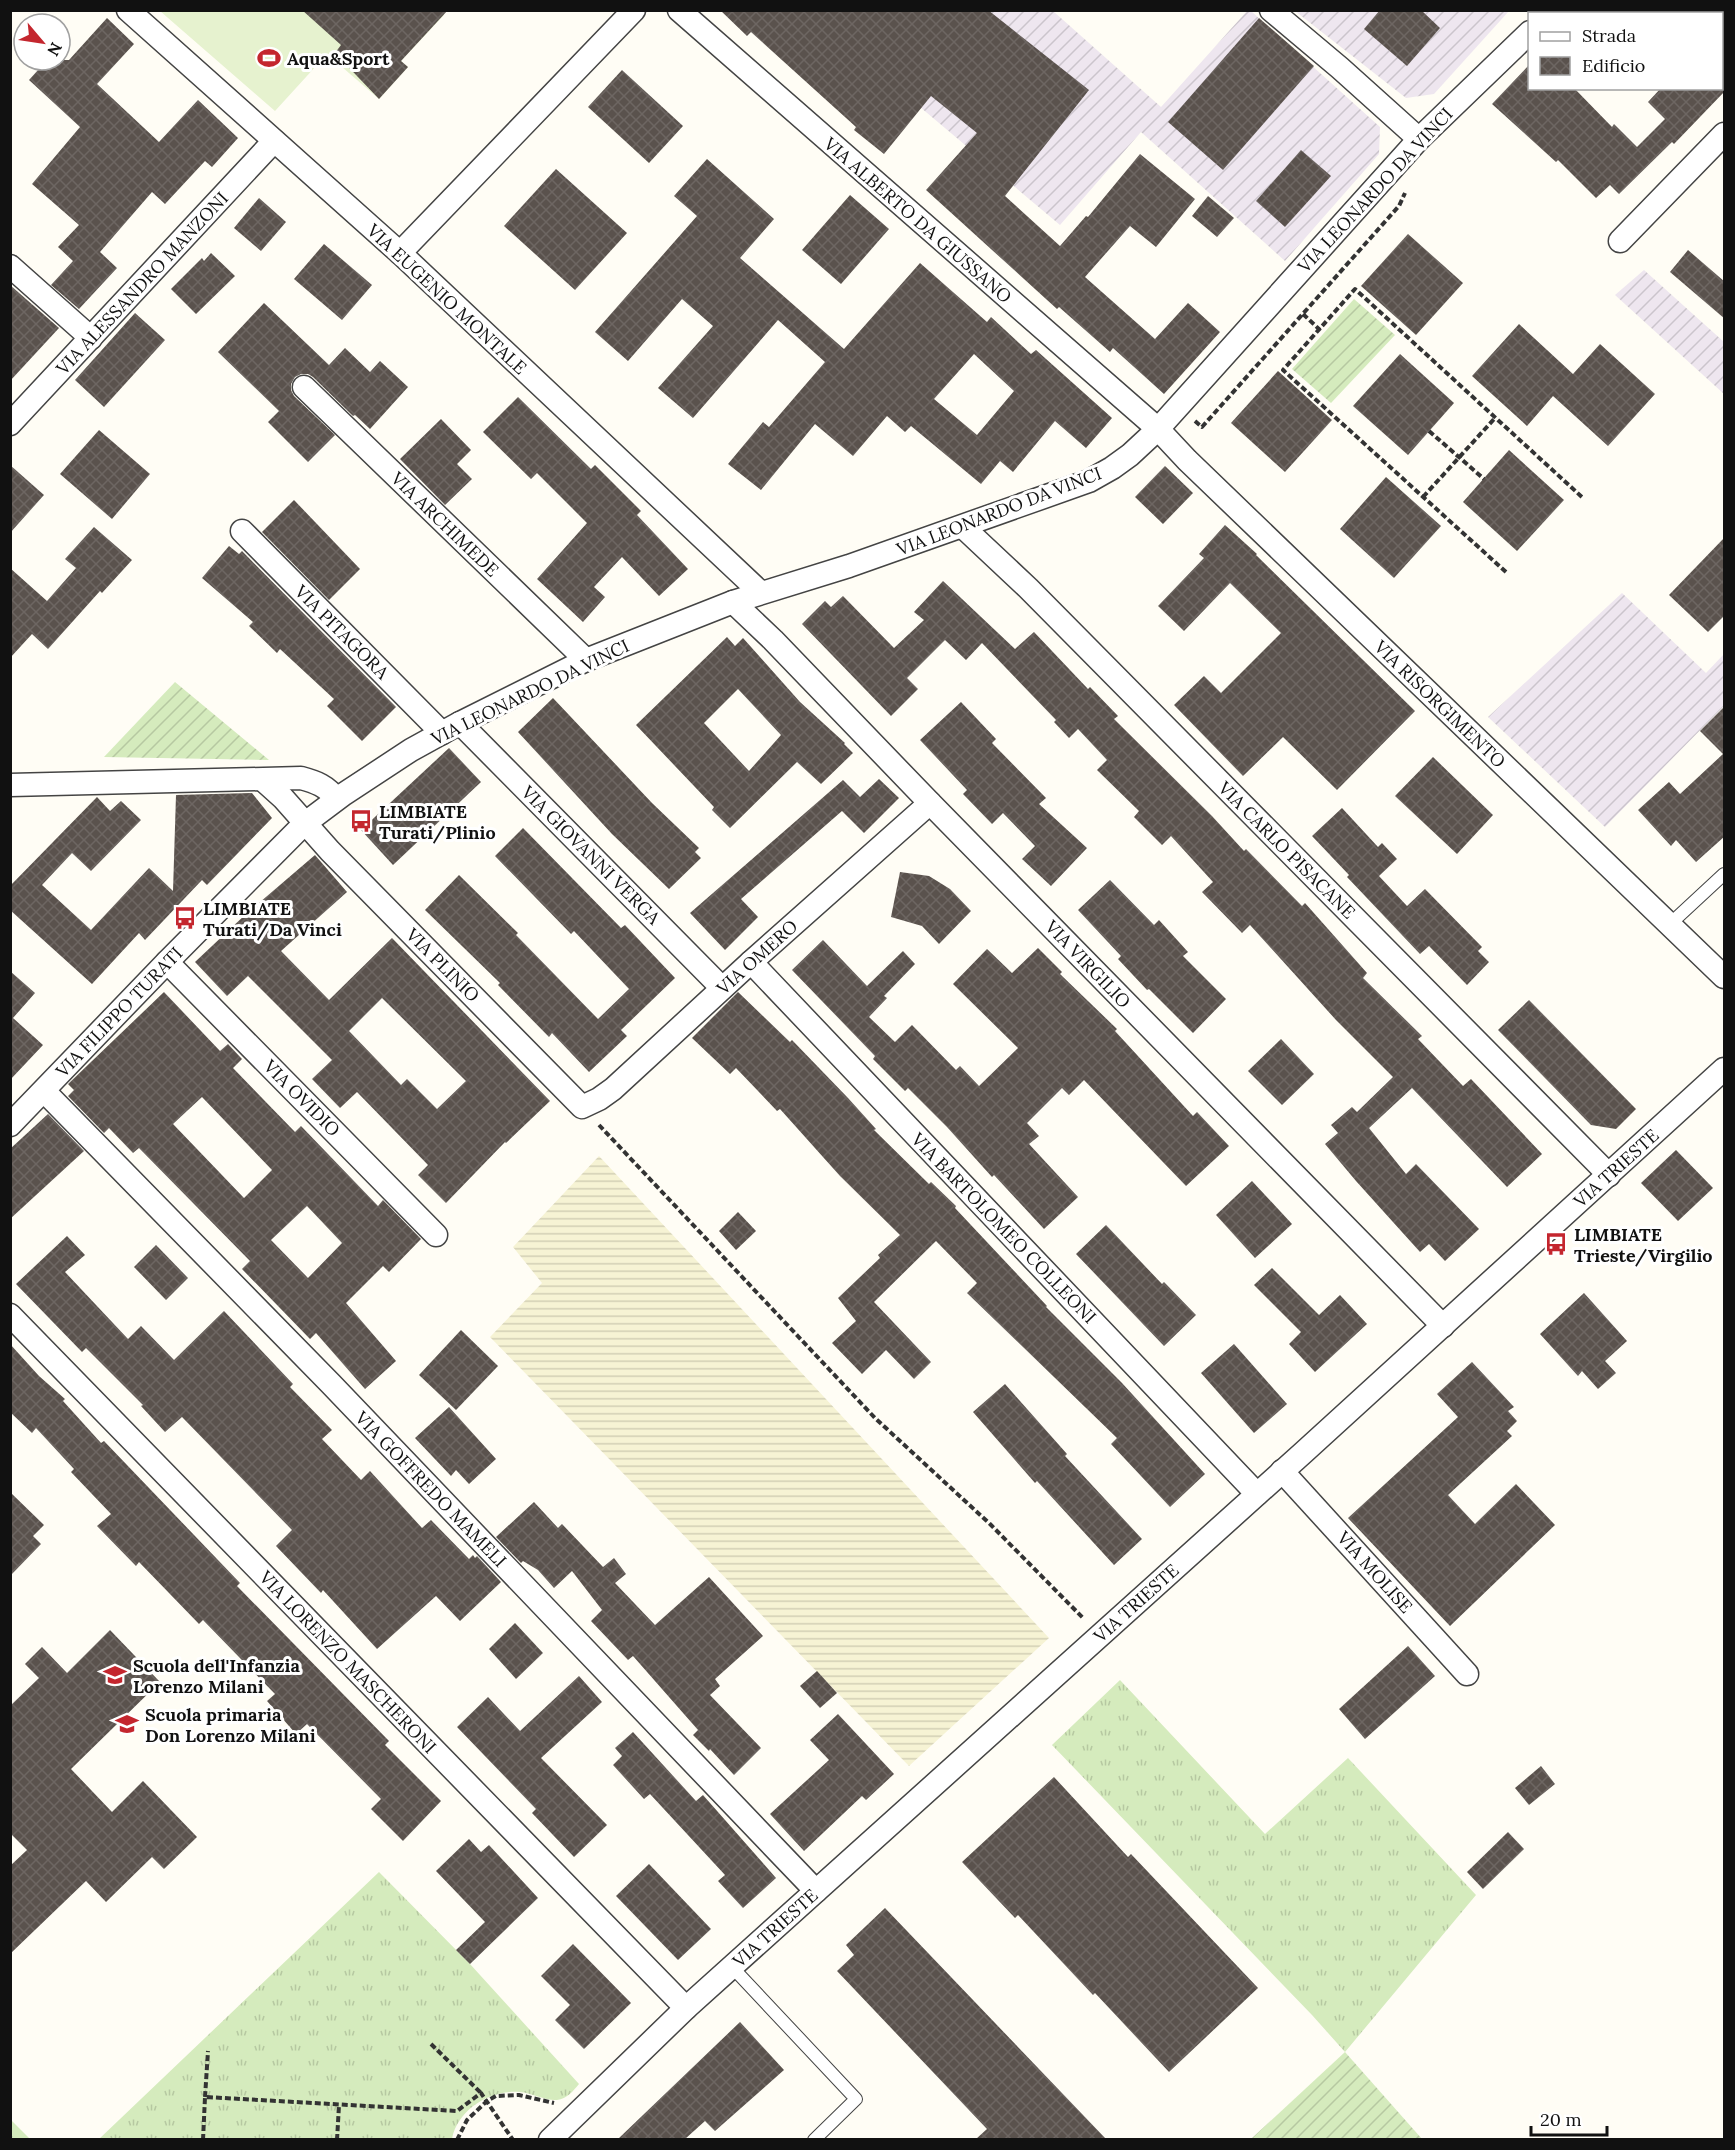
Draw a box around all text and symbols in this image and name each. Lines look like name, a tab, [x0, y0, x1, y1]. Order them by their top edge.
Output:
north arrow	[12, 12, 72, 72]
legend	[1528, 12, 1723, 90]
text: Strada	[1582, 24, 1636, 47]
text: N	[43, 39, 67, 60]
sports icon: Aqua&Sport	[256, 45, 282, 71]
place label: Aqua&Sport	[287, 47, 390, 70]
text: Edificio	[1582, 54, 1645, 77]
street label: VIA LEONARDO DA VINCI	[1292, 103, 1458, 278]
street label: VIA ALBERTO DA GIUSSANO	[819, 131, 1017, 308]
street label: VIA ALESSANDRO MANZONI	[50, 187, 233, 380]
street label: VIA EUGENIO MONTALE	[362, 218, 532, 379]
street label: VIA LEONARDO DA VINCI	[892, 461, 1105, 561]
street label: VIA ARCHIMEDE	[386, 466, 504, 581]
street label: VIA PITAGORA	[289, 579, 394, 684]
street label: VIA LEONARDO DA VINCI	[426, 634, 633, 750]
street label: VIA RISORGIMENTO	[1369, 635, 1510, 773]
street label: VIA CARLO PISACANE	[1213, 776, 1360, 923]
street label: VIA GIOVANNI VERGA	[516, 780, 666, 930]
place label: LIMBIATE Turati/Plinio	[379, 800, 496, 844]
bus stop icon: LIMBIATE Turati/Plinio	[348, 808, 374, 834]
place label: LIMBIATE Turati/Da Vinci	[203, 897, 342, 941]
bus stop icon: LIMBIATE Turati/Da Vinci	[172, 905, 198, 931]
street label: VIA OMERO	[711, 915, 802, 1000]
street label: VIA VIRGILIO	[1040, 915, 1136, 1013]
street label: VIA PLINIO	[401, 923, 485, 1007]
street label: VIA FILIPPO TURATI	[50, 942, 187, 1083]
street label: VIA OVIDIO	[258, 1054, 345, 1141]
street label: VIA TRIESTE	[1568, 1124, 1663, 1213]
street label: VIA BARTOLOMEO COLLEONI	[906, 1127, 1101, 1328]
place label: LIMBIATE Trieste/Virgilio	[1574, 1223, 1713, 1267]
bus stop icon: LIMBIATE Trieste/Virgilio	[1543, 1231, 1569, 1257]
street label: VIA GOFFREDO MAMELI	[350, 1405, 512, 1572]
street label: VIA MOLISE	[1332, 1526, 1418, 1618]
street label: VIA TRIESTE	[1088, 1559, 1183, 1648]
street label: VIA LORENZO MASCHERONI	[254, 1565, 441, 1758]
place label: Scuola dell'Infanzia Lorenzo Milani	[133, 1654, 300, 1698]
school or university icon: Scuola dell'Infanzia Lorenzo Milani	[102, 1662, 128, 1688]
place label: Scuola primaria Don Lorenzo Milani	[145, 1703, 316, 1747]
school or university icon: Scuola primaria Don Lorenzo Milani	[114, 1711, 140, 1737]
street label: VIA TRIESTE	[727, 1884, 822, 1973]
scale bar	[1531, 2099, 1608, 2137]
text: 20 m	[1540, 2108, 1582, 2131]

